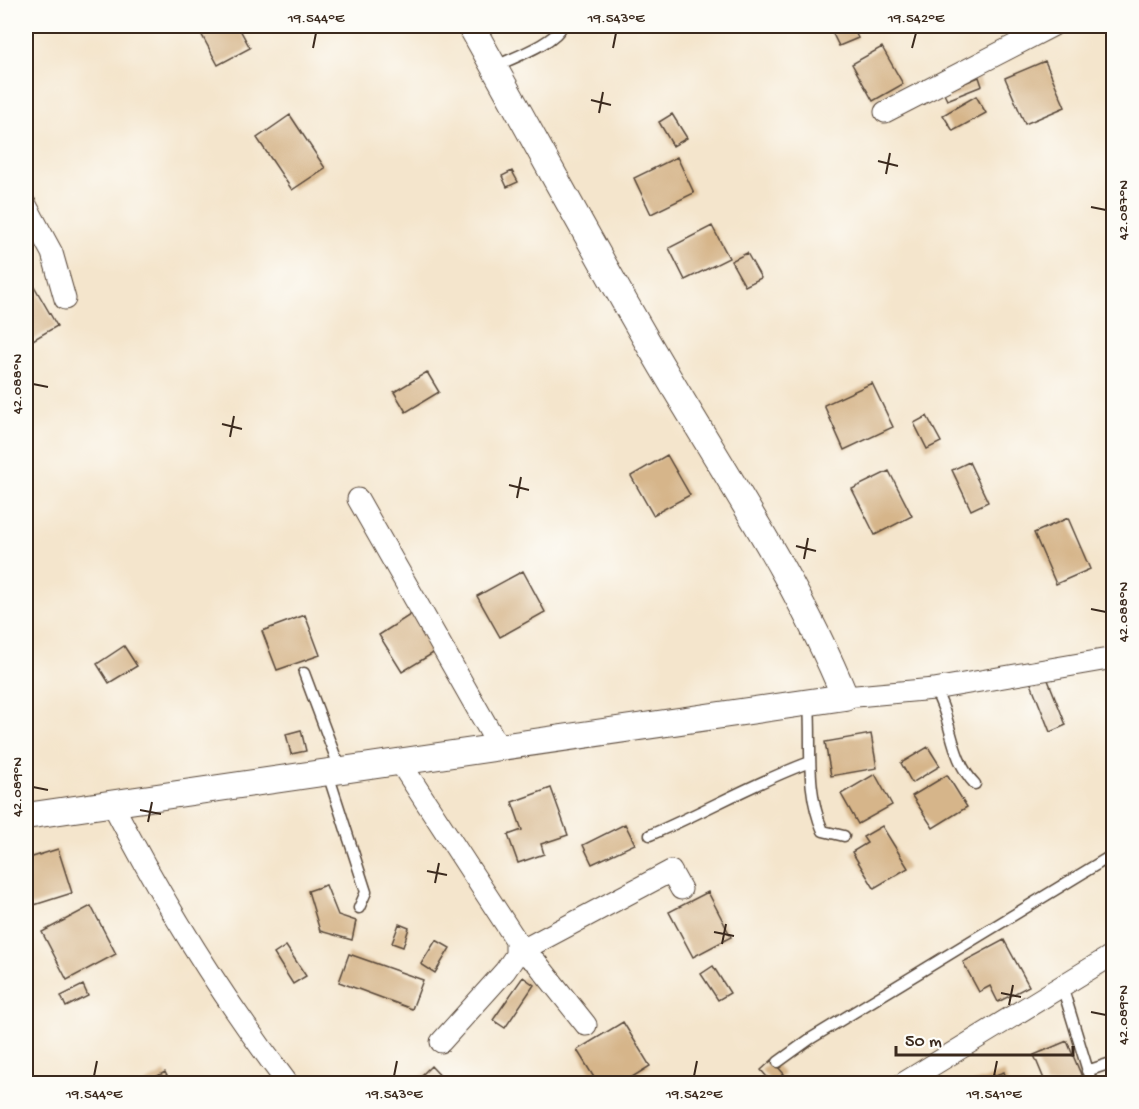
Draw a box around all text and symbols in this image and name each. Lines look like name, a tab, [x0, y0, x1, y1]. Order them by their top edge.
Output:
text: 19.544°E	[287, 10, 345, 28]
text: 19.543°E	[586, 10, 645, 28]
text: 19.542°E	[887, 10, 945, 28]
text: 42.087°N	[1115, 180, 1133, 240]
text: 42.088°N	[9, 353, 27, 414]
text: 42.088°N	[1115, 581, 1133, 642]
text: 42.089°N	[9, 757, 27, 817]
text: 42.089°N	[1115, 985, 1133, 1045]
scale bar	[896, 1019, 1073, 1057]
text: 50 m	[905, 1032, 942, 1053]
text: 19.544°E	[65, 1086, 123, 1104]
text: 19.543°E	[364, 1086, 423, 1104]
text: 19.542°E	[665, 1086, 723, 1104]
text: 19.541°E	[965, 1086, 1022, 1104]

